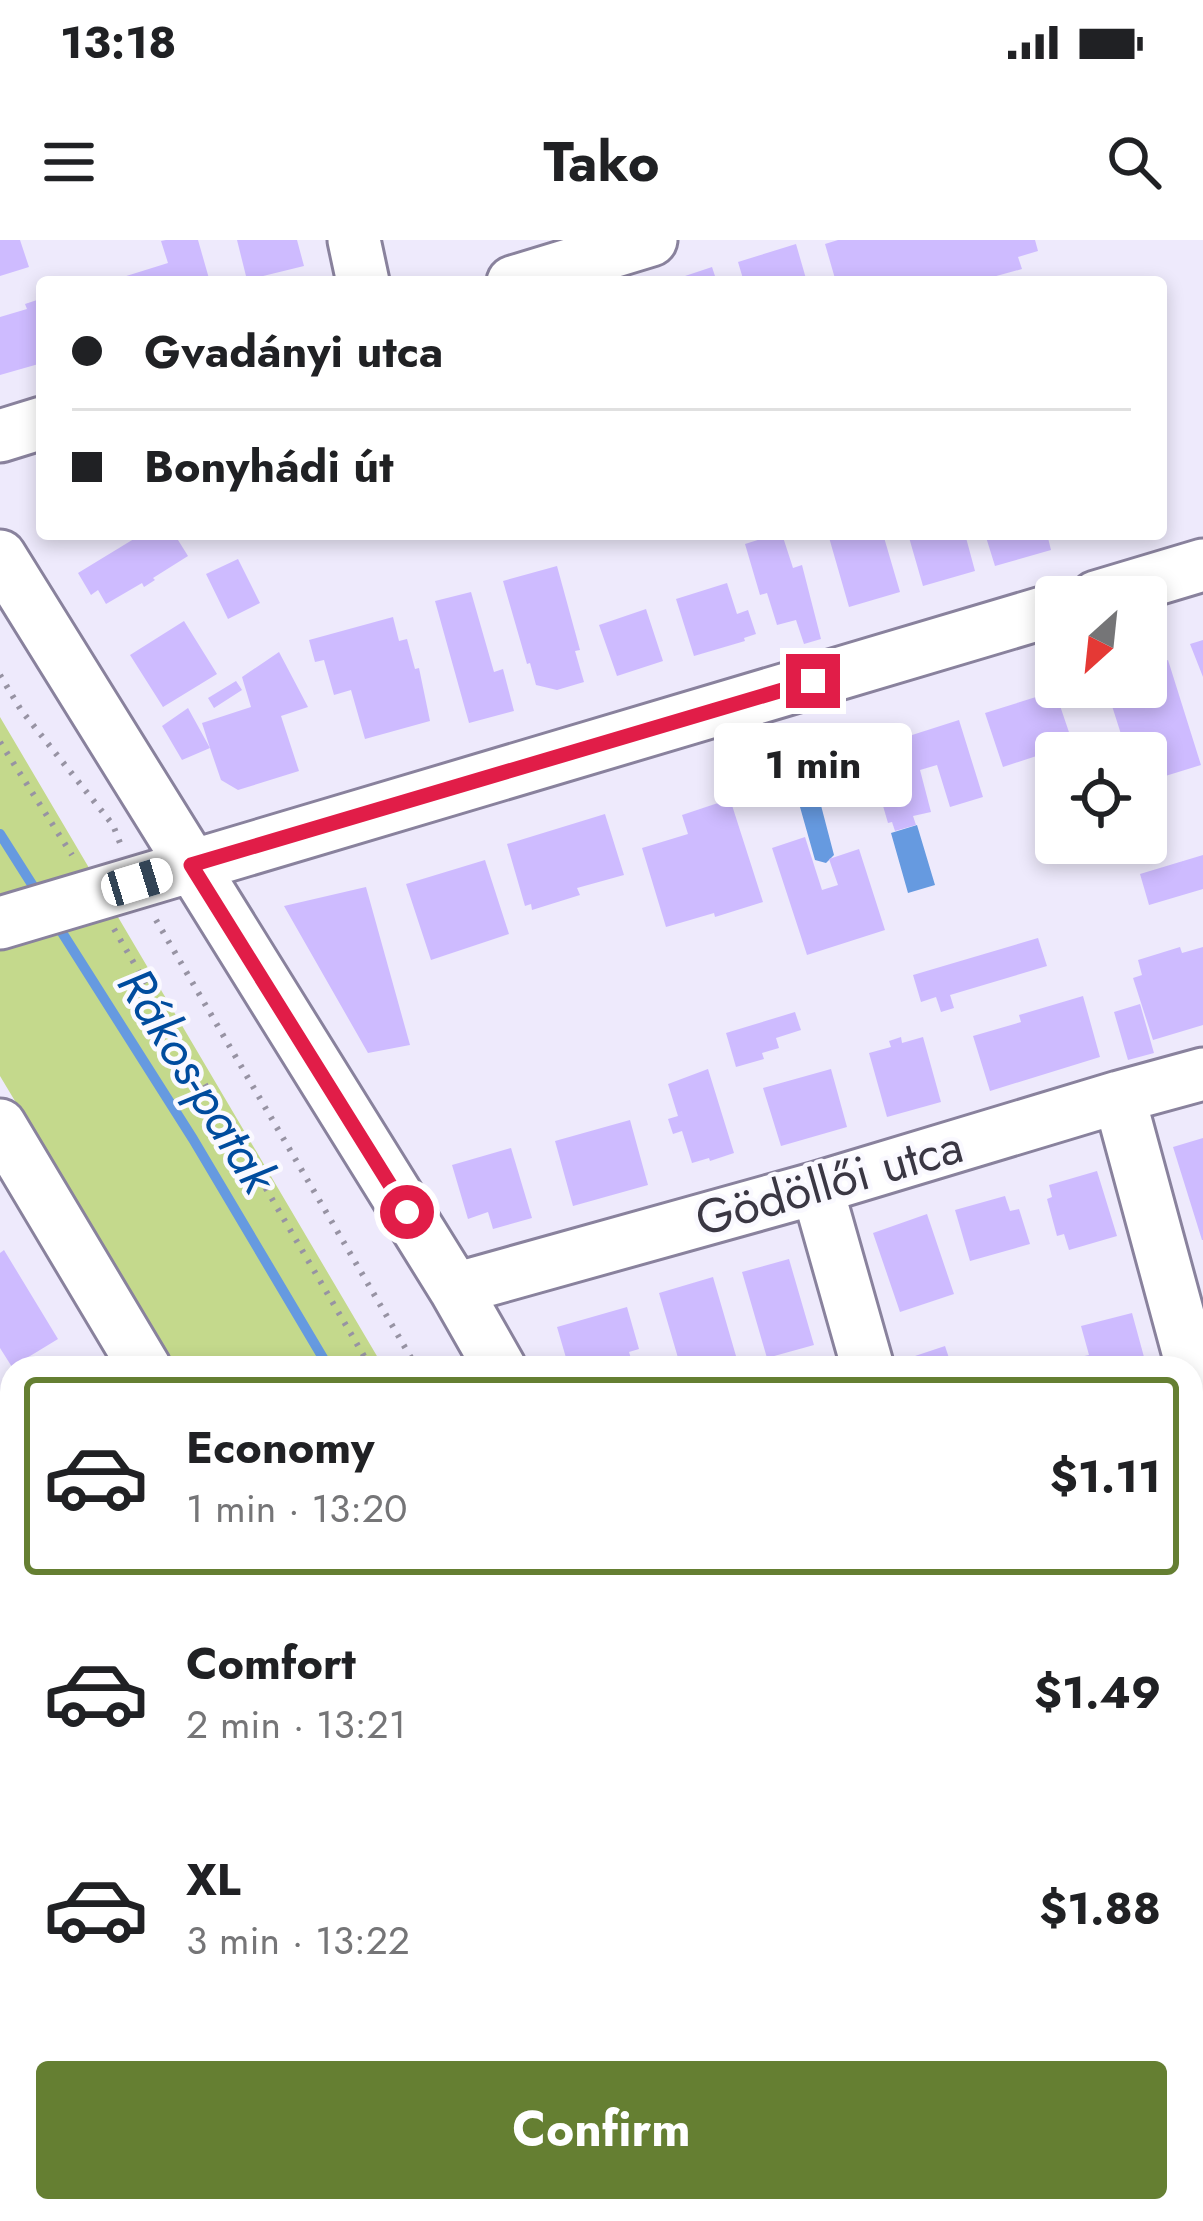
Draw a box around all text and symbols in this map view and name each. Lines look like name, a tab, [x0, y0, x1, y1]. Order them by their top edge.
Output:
text: 13:18	[60, 10, 176, 75]
text: Tako	[543, 123, 660, 201]
icon: menu	[36, 129, 102, 195]
icon: search	[1101, 129, 1167, 195]
text: Gvadányi utca	[144, 319, 443, 384]
text: Bonyhádi út	[144, 434, 393, 499]
north arrow	[1035, 576, 1167, 708]
map controls	[1035, 576, 1167, 864]
route end	[786, 654, 840, 708]
callout: 1 min	[714, 723, 912, 807]
button: locate	[1035, 732, 1167, 864]
text: 1 min	[765, 736, 861, 793]
car	[97, 854, 177, 910]
water label: Rákos-patak	[100, 953, 297, 1209]
street label: Gödöllői utca	[687, 1111, 971, 1254]
route start	[380, 1185, 434, 1239]
text: Economy	[186, 1415, 374, 1480]
icon: car	[42, 1422, 150, 1530]
text: $1.11	[1050, 1444, 1161, 1509]
text: 1 min · 13:20	[186, 1480, 408, 1537]
text: Comfort	[186, 1631, 356, 1696]
icon: car	[42, 1638, 150, 1746]
text: $1.49	[1034, 1660, 1161, 1725]
text: 2 min · 13:21	[186, 1696, 406, 1753]
text: XL	[186, 1847, 241, 1912]
icon: car	[42, 1854, 150, 1962]
text: $1.88	[1039, 1876, 1161, 1941]
text: 3 min · 13:22	[186, 1912, 410, 1969]
button: Confirm	[36, 2061, 1167, 2199]

